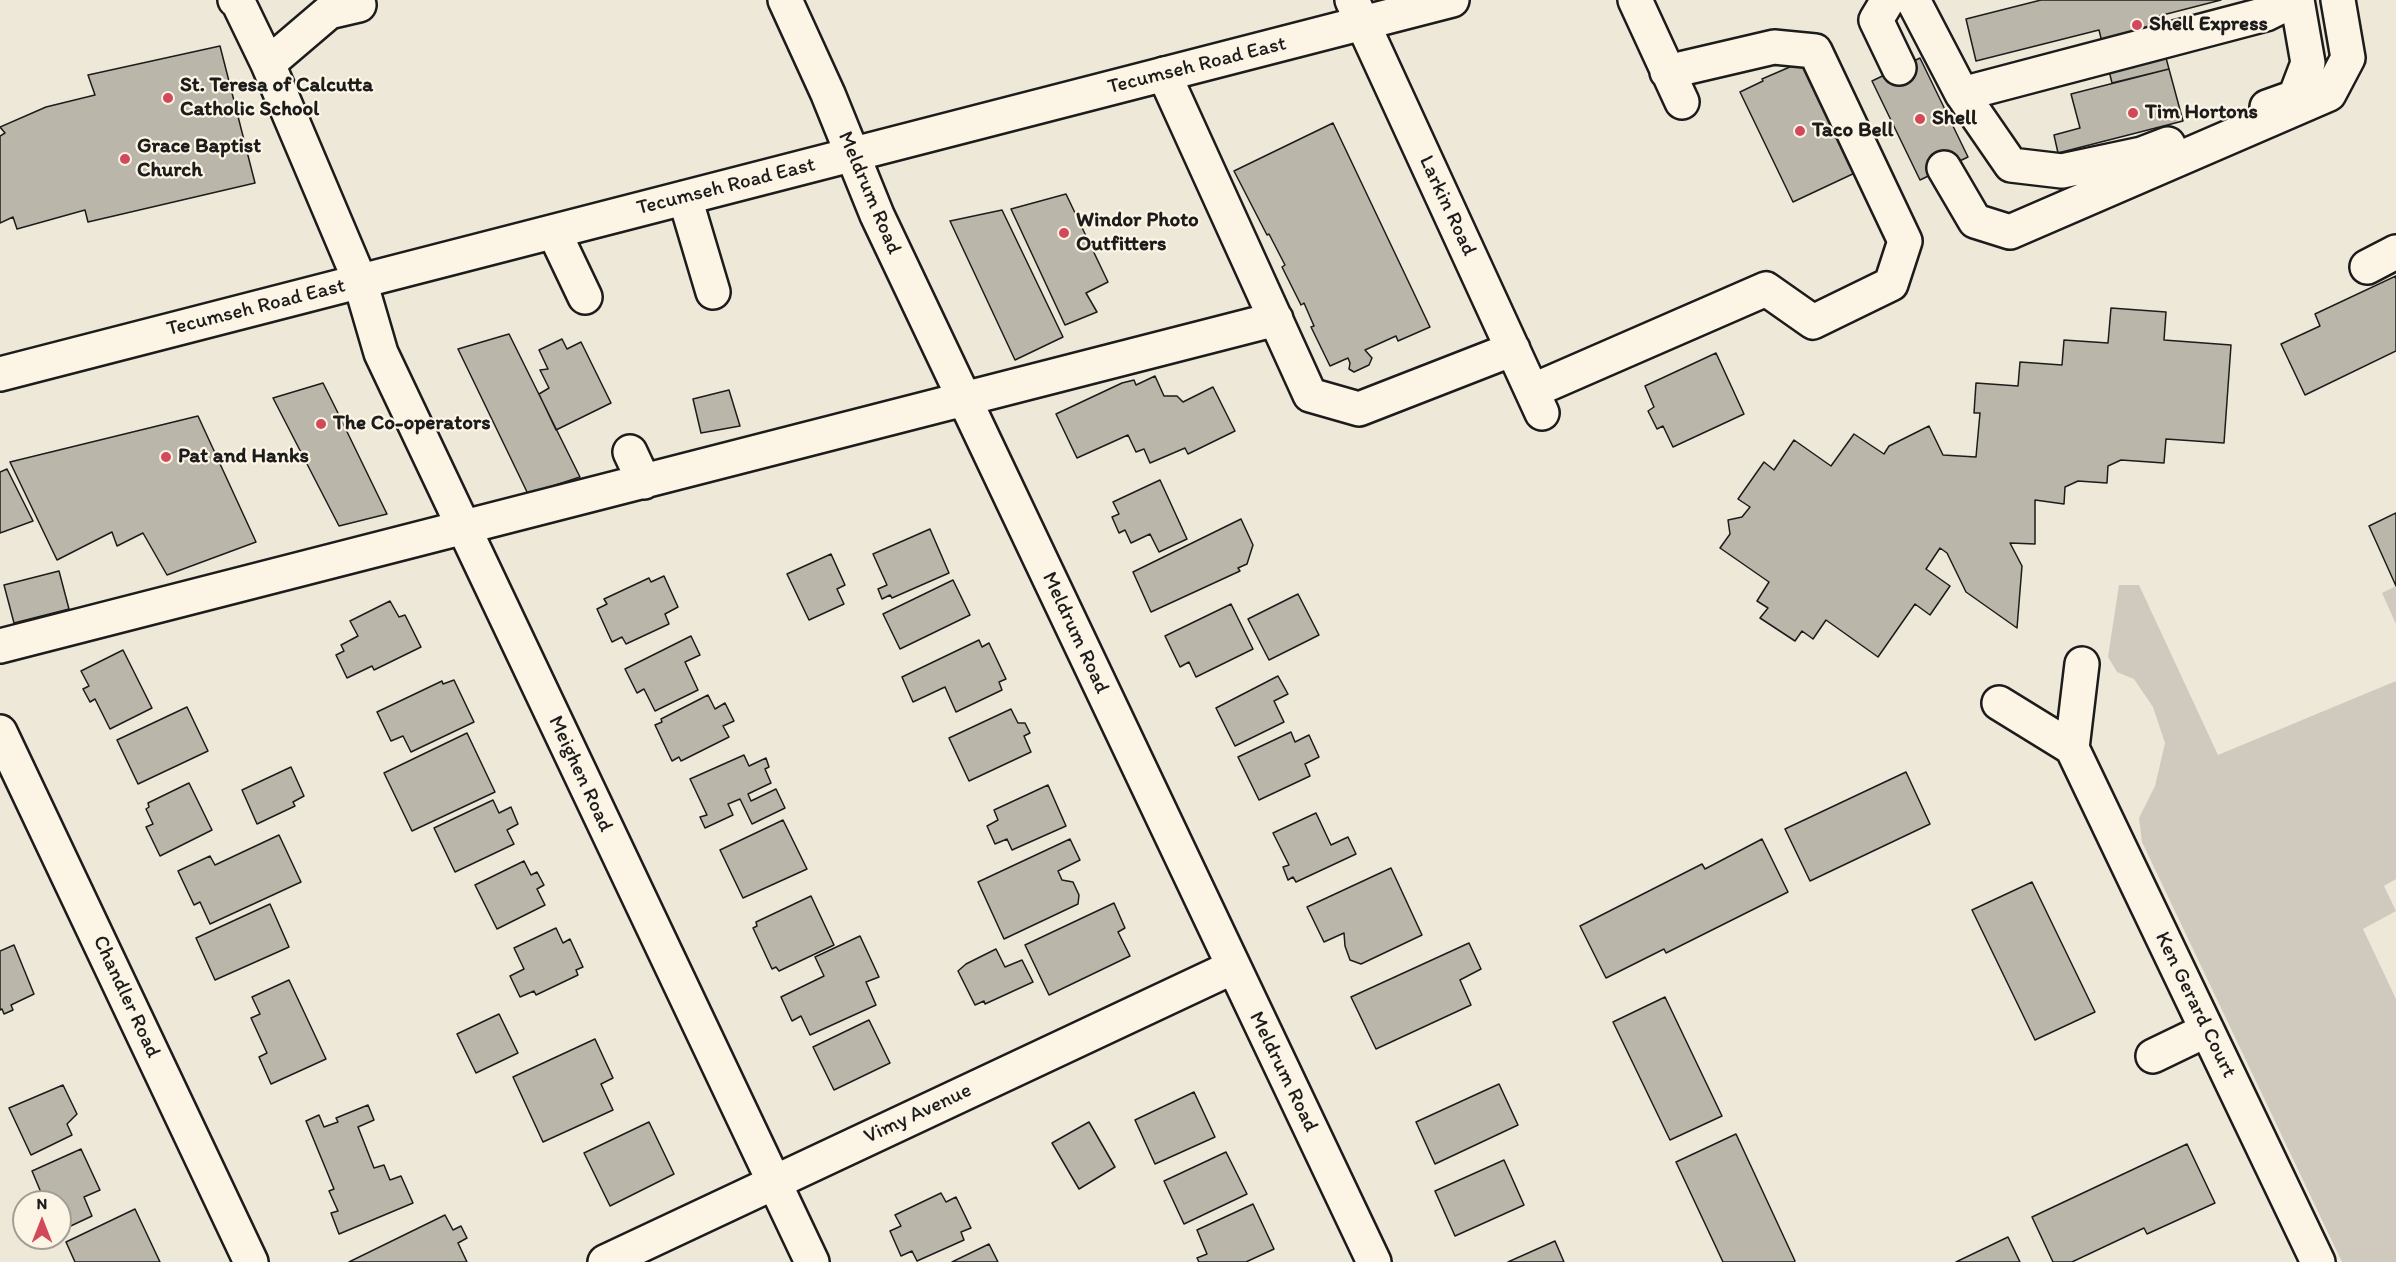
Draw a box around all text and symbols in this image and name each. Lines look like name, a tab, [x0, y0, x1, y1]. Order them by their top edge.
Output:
place label: Shell Express	[2149, 12, 2268, 38]
marker: Shell Express	[2130, 18, 2144, 32]
street label: Tecumseh Road East	[1105, 32, 1289, 100]
place label: St. Teresa of Calcutta Catholic School	[180, 73, 373, 123]
marker: St. Teresa of Calcutta Catholic School	[161, 91, 175, 105]
place label: Tim Hortons	[2145, 100, 2258, 126]
place label: Shell	[1932, 106, 1977, 132]
marker: Tim Hortons	[2126, 106, 2140, 120]
marker: Shell	[1913, 112, 1927, 126]
place label: Taco Bell	[1812, 118, 1893, 144]
marker: Taco Bell	[1793, 124, 1807, 138]
street label: Meldrum Road	[832, 128, 906, 258]
place label: Grace Baptist Church	[137, 134, 261, 184]
marker: Grace Baptist Church	[118, 152, 132, 166]
street label: Larkin Road	[1413, 152, 1481, 260]
street label: Tecumseh Road East	[634, 153, 818, 221]
place label: Windor Photo Outfitters	[1076, 208, 1199, 258]
marker: Windor Photo Outfitters	[1057, 226, 1071, 240]
street label: Tecumseh Road East	[164, 274, 348, 342]
place label: The Co-operators	[333, 411, 490, 437]
marker: The Co-operators	[314, 417, 328, 431]
place label: Pat and Hanks	[178, 444, 309, 470]
marker: Pat and Hanks	[159, 450, 173, 464]
street label: Meldrum Road	[1036, 568, 1114, 698]
street label: Meighen Road	[542, 712, 618, 836]
street label: Ken Gerard Court	[2149, 928, 2241, 1082]
street label: Chandler Road	[87, 932, 165, 1062]
street label: Meldrum Road	[1243, 1008, 1323, 1136]
street label: Vimy Avenue	[860, 1078, 976, 1150]
north arrow	[12, 1190, 72, 1250]
text: N	[37, 1194, 47, 1213]

